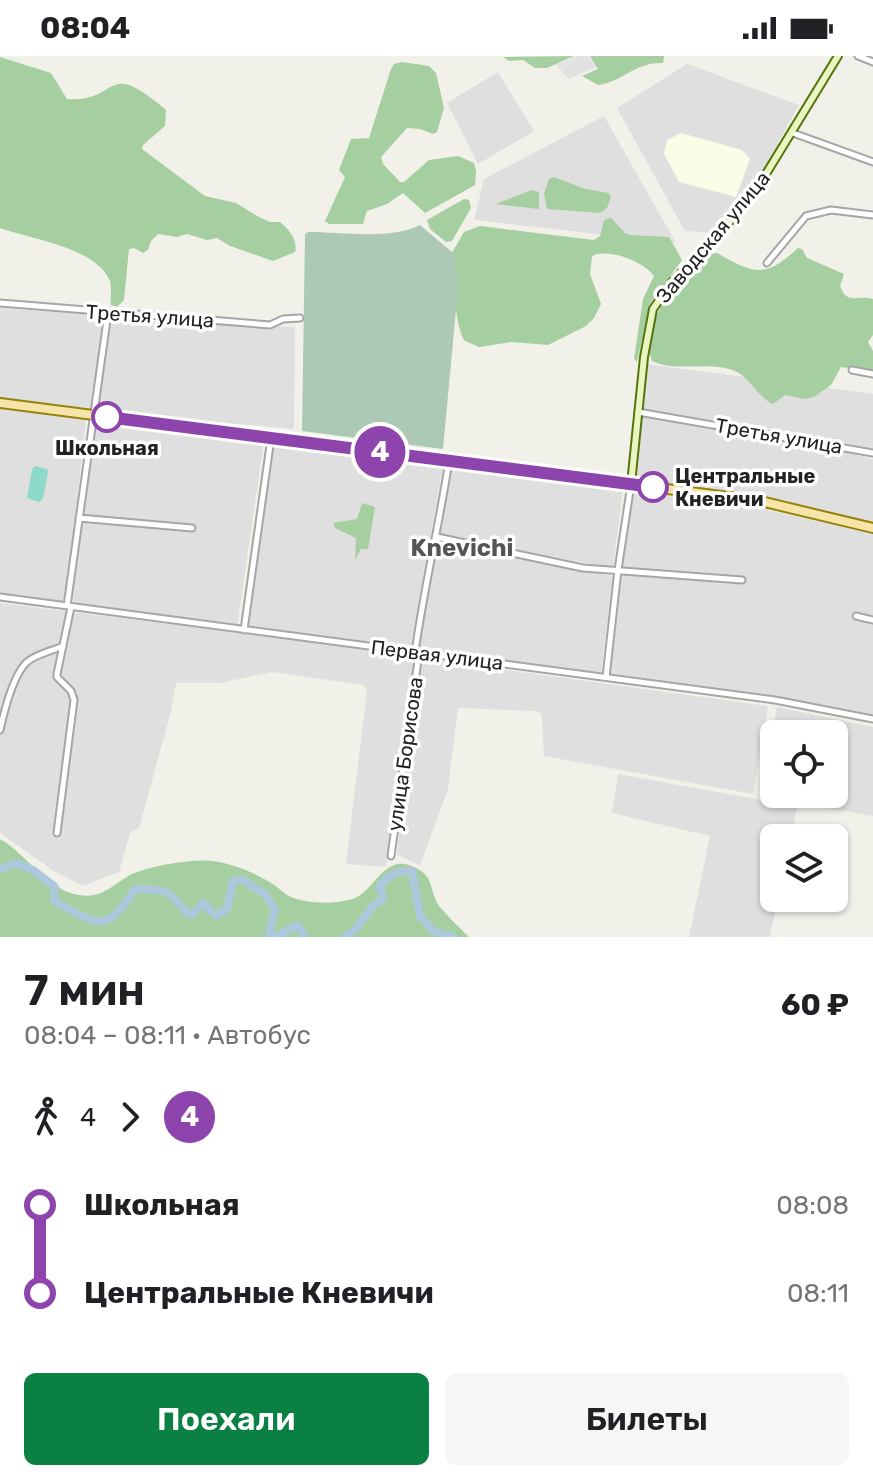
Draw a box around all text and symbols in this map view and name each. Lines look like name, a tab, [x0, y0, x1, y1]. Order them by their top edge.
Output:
text: 08:04	[40, 10, 130, 46]
street label: Заводская улица	[651, 166, 775, 308]
street label: Третья улица	[85, 300, 215, 332]
marker: Школьная	[92, 402, 122, 432]
street label: Третья улица	[714, 413, 844, 459]
line badge: 4	[354, 426, 406, 478]
text: 4	[370, 435, 390, 468]
place label: Школьная	[55, 436, 159, 460]
place label: Центральные Кневичи	[675, 464, 815, 511]
marker: Центральные Кневичи	[638, 472, 668, 502]
district label: Knevichi	[411, 534, 513, 562]
street label: Первая улица	[370, 635, 504, 675]
street label: улица Борисова	[382, 675, 428, 833]
map controls	[760, 720, 848, 912]
button: locate	[760, 720, 848, 808]
button: layers	[760, 824, 848, 912]
text: 7 мин	[24, 964, 145, 1016]
text: 60 ₽	[781, 987, 849, 1023]
text: 08:04 – 08:11 · Автобус	[24, 1020, 311, 1051]
icon: walk	[24, 1095, 68, 1139]
icon: forward	[108, 1095, 152, 1139]
text: 4	[180, 1100, 199, 1133]
text: 4	[80, 1102, 96, 1133]
text: Школьная	[84, 1187, 240, 1223]
text: 08:08	[776, 1190, 849, 1221]
text: Центральные Кневичи	[84, 1275, 434, 1311]
text: 08:11	[787, 1278, 849, 1309]
button: Поехали	[24, 1373, 429, 1465]
button: Билеты	[445, 1373, 849, 1465]

